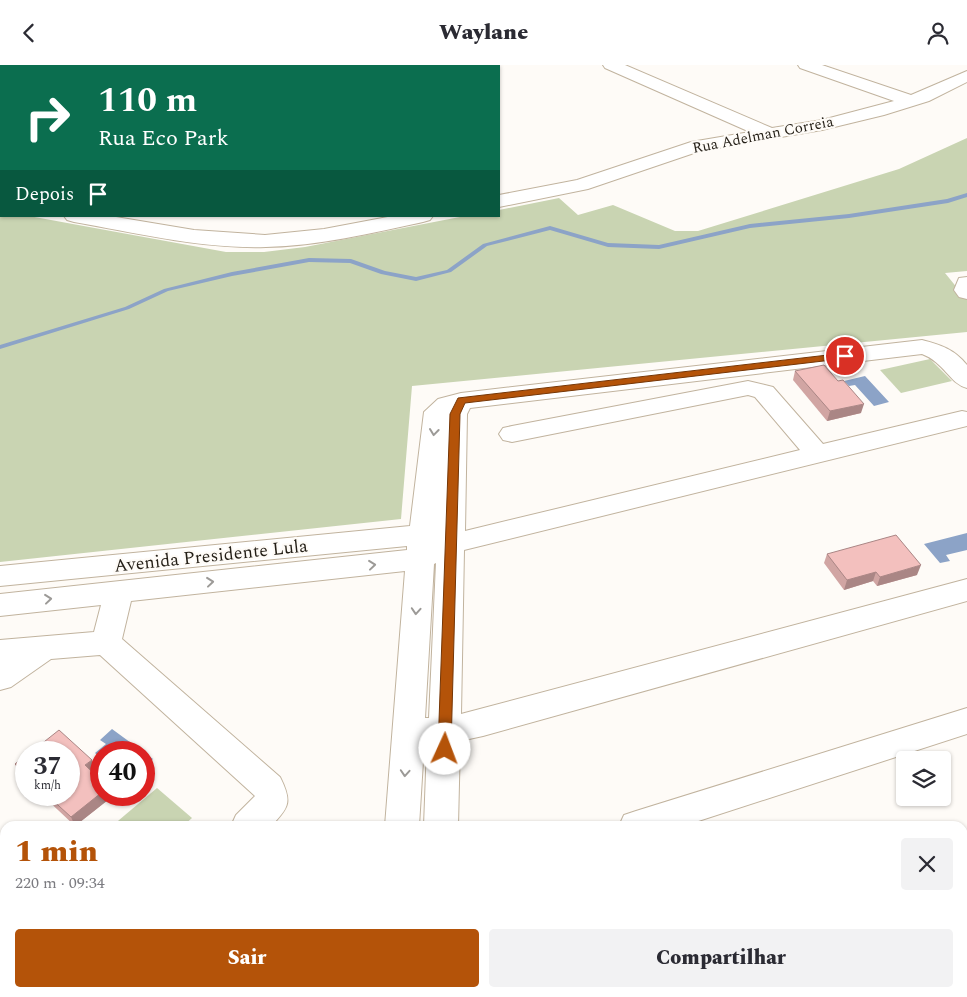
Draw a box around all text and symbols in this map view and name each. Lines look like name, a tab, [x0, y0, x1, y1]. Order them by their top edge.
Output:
text: Waylane	[439, 16, 528, 49]
icon: back	[15, 19, 43, 47]
icon: person	[924, 19, 952, 47]
text: 110 m	[98, 74, 197, 127]
icon: right	[15, 85, 80, 150]
street label: Rua Adelman Correia	[690, 110, 836, 160]
text: Rua Eco Park	[98, 122, 229, 155]
text: Depois	[15, 180, 74, 209]
icon: arrive	[84, 180, 112, 208]
pin	[824, 335, 866, 377]
icon: arrive	[831, 342, 859, 370]
one-way arrow	[429, 429, 440, 437]
street label: Avenida Presidente Lula	[113, 532, 309, 580]
one-way arrow	[368, 560, 376, 571]
one-way arrow	[206, 577, 214, 588]
one-way arrow	[45, 594, 53, 605]
one-way arrow	[411, 608, 422, 616]
position arrow	[418, 722, 470, 774]
speed limit sign: 40	[90, 741, 155, 806]
text: 37	[33, 748, 62, 786]
map controls	[896, 751, 951, 806]
button: layers	[896, 751, 951, 806]
one-way arrow	[400, 770, 411, 778]
text: km/h	[34, 776, 61, 795]
text: 1 min	[15, 829, 98, 875]
button: close	[901, 838, 953, 890]
text: 220 m · 09:34	[15, 871, 105, 895]
button: Sair	[15, 929, 479, 987]
button: Compartilhar	[489, 929, 953, 987]

